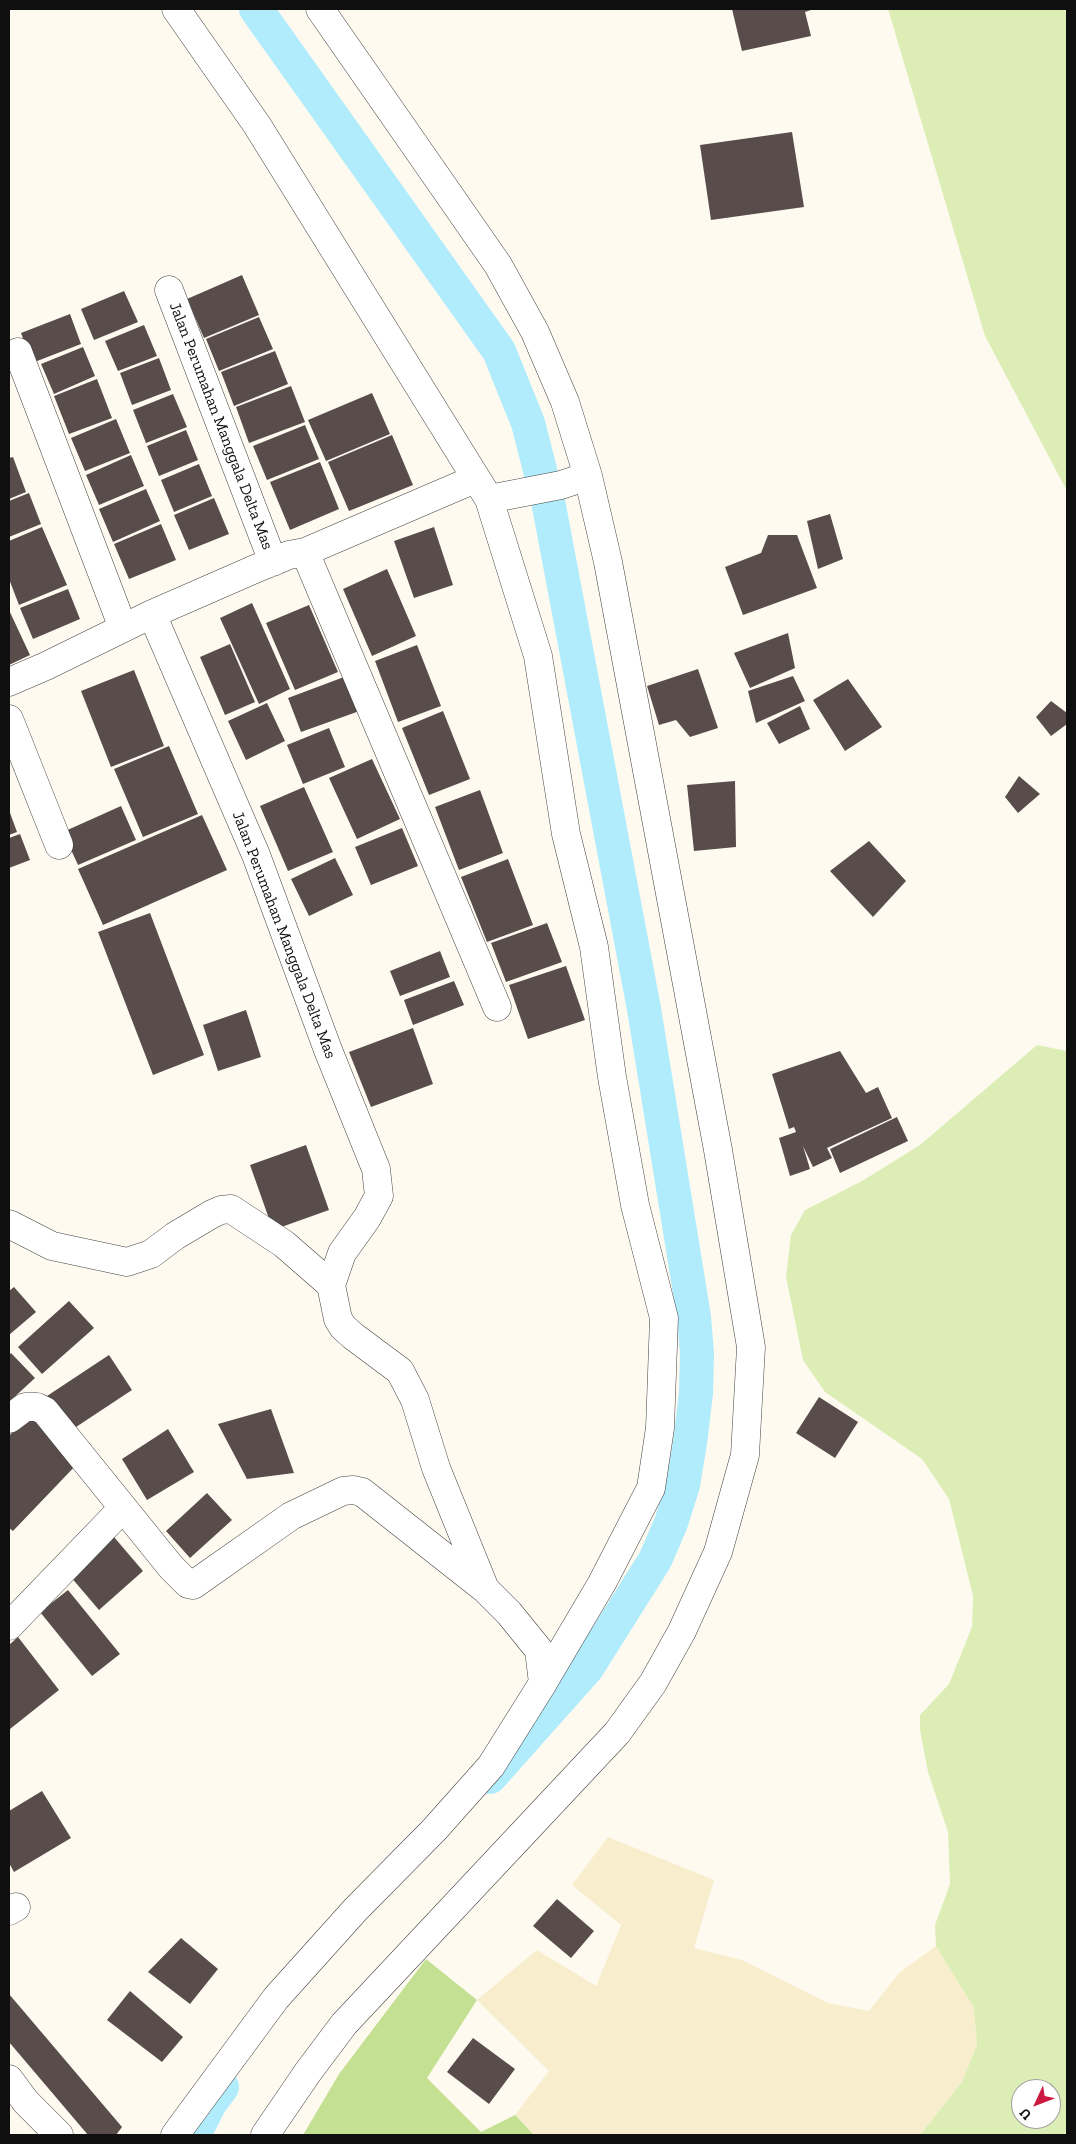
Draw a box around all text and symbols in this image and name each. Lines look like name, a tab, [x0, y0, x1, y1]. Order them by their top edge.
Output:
street label: Jalan Perumahan Manggala Delta Mas	[165, 300, 277, 552]
street label: Jalan Perumahan Manggala Delta Mas	[228, 809, 340, 1061]
north arrow	[1011, 2079, 1061, 2129]
text: U	[1016, 2104, 1035, 2123]

